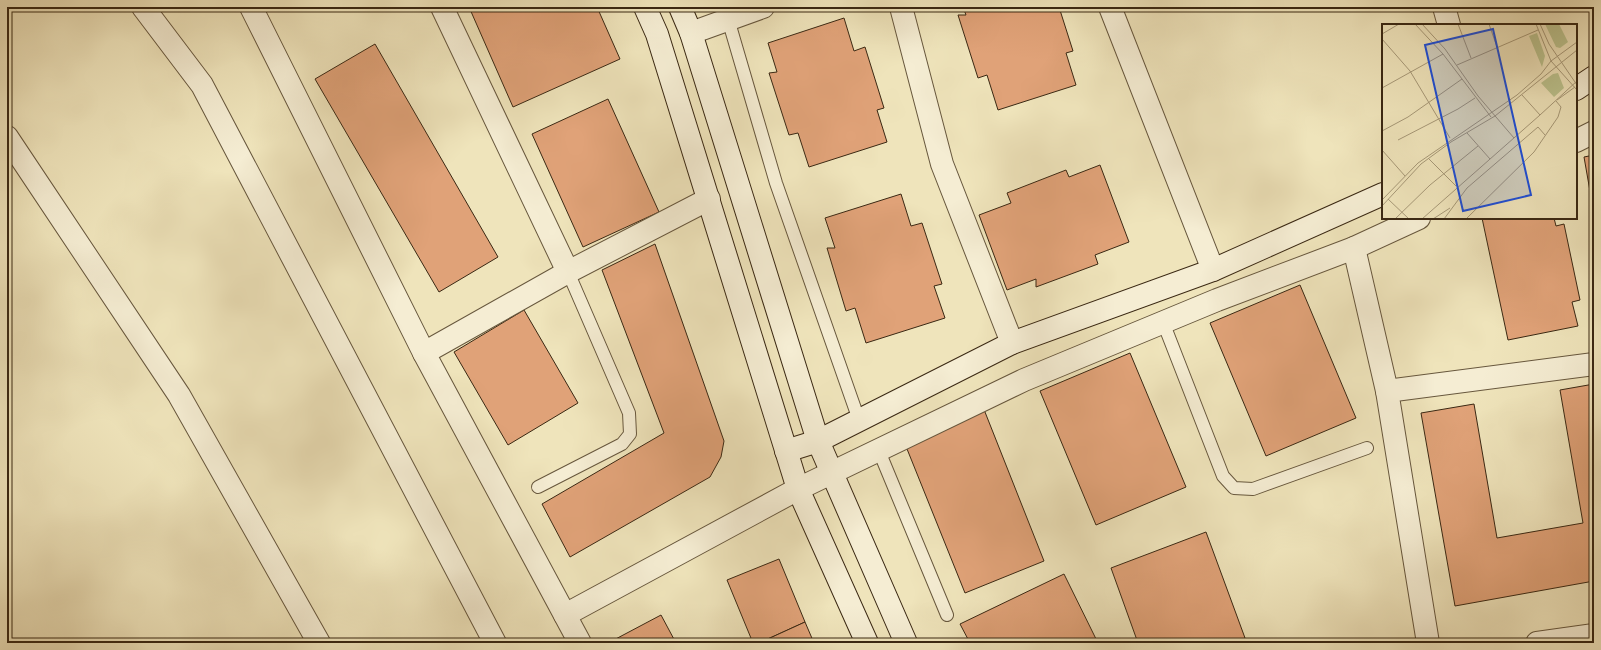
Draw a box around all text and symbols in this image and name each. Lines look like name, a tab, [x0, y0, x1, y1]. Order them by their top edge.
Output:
inset map	[1382, 24, 1577, 219]

